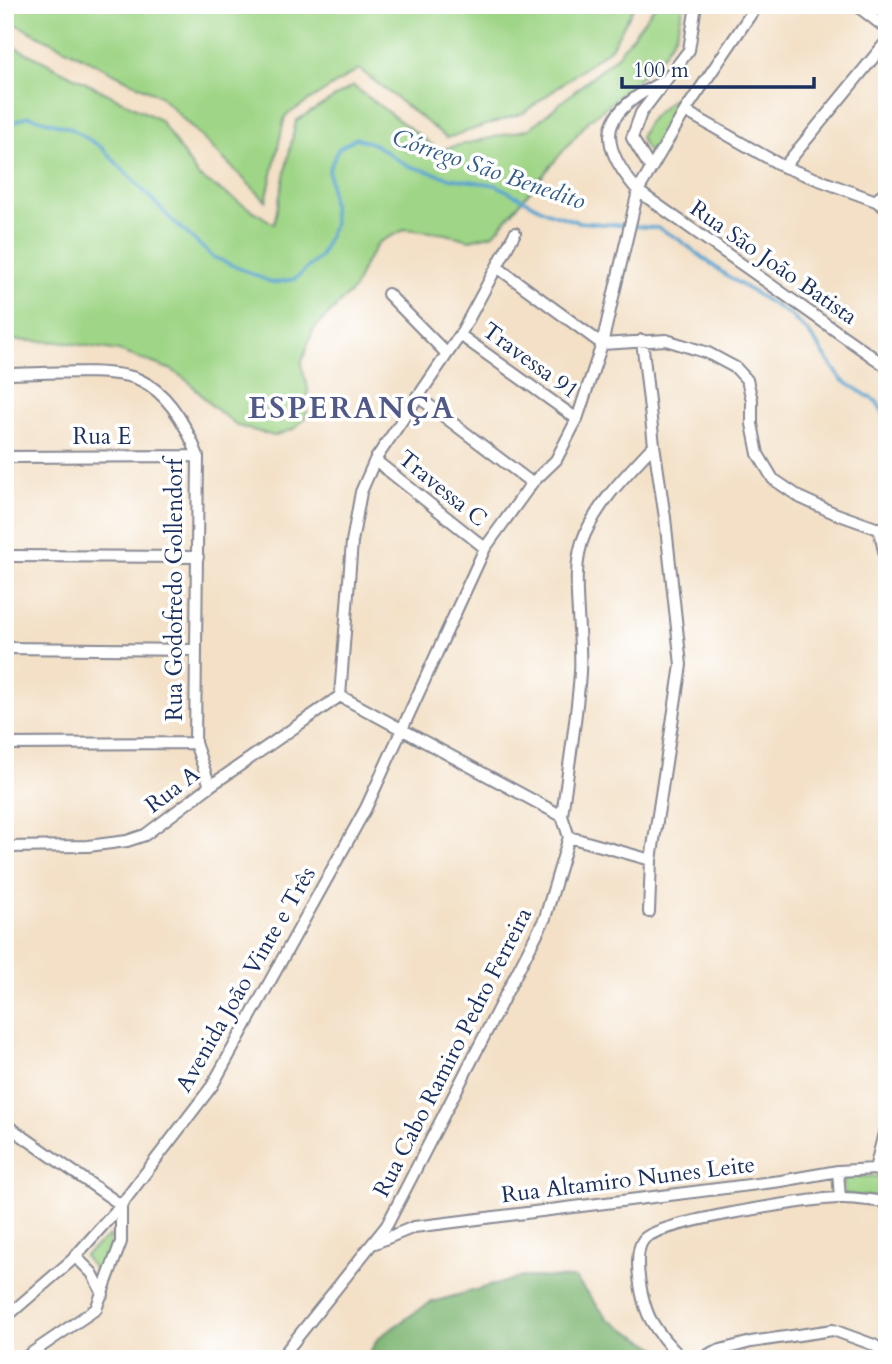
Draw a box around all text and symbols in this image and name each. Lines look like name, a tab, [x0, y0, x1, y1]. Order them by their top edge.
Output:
scale bar	[622, 46, 815, 90]
text: 100 m	[633, 56, 689, 85]
water label: Córrego São Benedito	[388, 121, 590, 218]
street label: Rua São João Batista	[684, 193, 864, 332]
street label: Travessa 91	[476, 315, 585, 406]
district label: ESPERANÇA	[248, 388, 456, 429]
street label: Rua E	[73, 421, 131, 452]
street label: Travessa C	[392, 443, 494, 534]
street label: Rua Godofredo Gollendorf	[159, 455, 190, 721]
street label: Rua A	[139, 758, 207, 820]
street label: Avenida João Vinte e Três	[168, 861, 323, 1098]
street label: Rua Cabo Ramiro Pedro Ferreira	[366, 902, 539, 1202]
street label: Rua Altamiro Nunes Leite	[500, 1149, 757, 1210]

